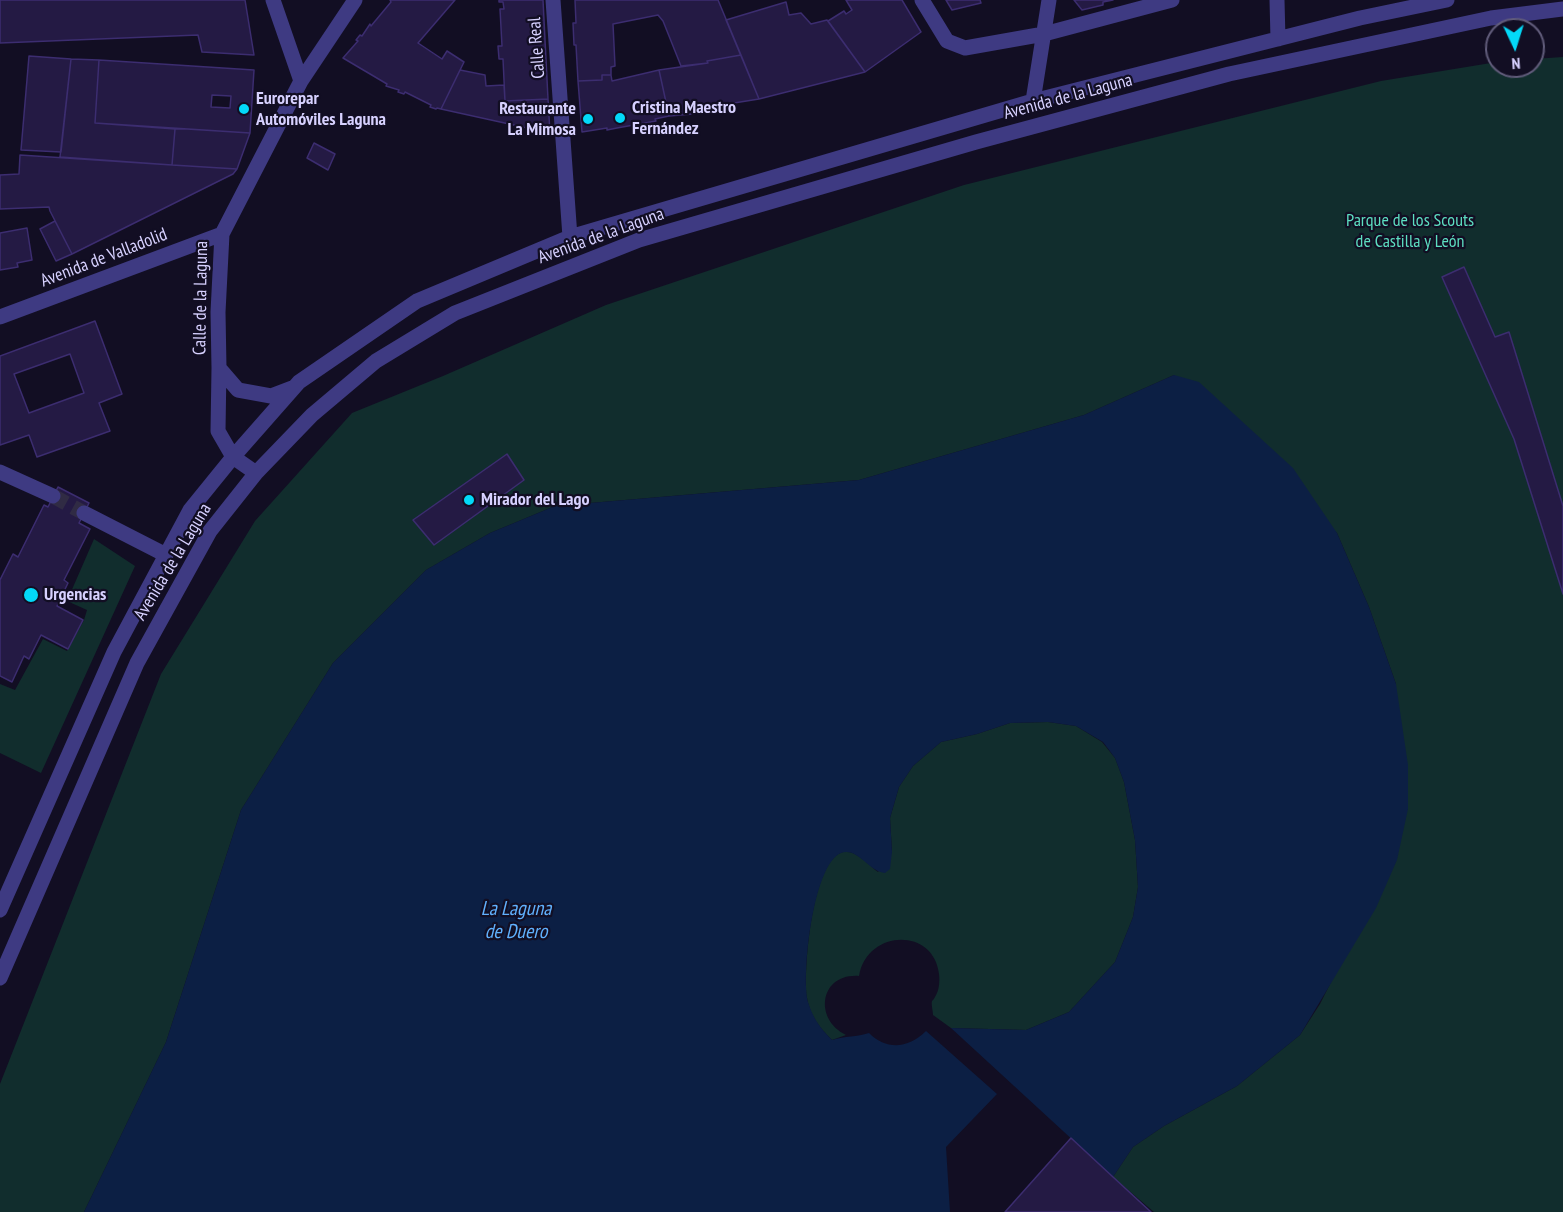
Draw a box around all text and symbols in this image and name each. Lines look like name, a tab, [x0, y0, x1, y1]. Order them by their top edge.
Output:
street label: Calle Real	[524, 17, 550, 79]
north arrow	[1485, 18, 1545, 78]
text: N	[1511, 54, 1521, 74]
street label: Avenida de la Laguna	[1001, 69, 1135, 125]
place label: Eurorepar Automóviles Laguna	[256, 88, 386, 130]
place label: Cristina Maestro Fernández	[632, 97, 736, 140]
place label: Restaurante La Mimosa	[499, 98, 576, 140]
marker: Eurorepar Automóviles Laguna	[237, 102, 251, 116]
marker: Cristina Maestro Fernández	[613, 111, 627, 125]
marker: Restaurante La Mimosa	[581, 112, 595, 126]
street label: Avenida de la Laguna	[535, 203, 667, 269]
park label: Parque de los Scouts de Castilla y León	[1346, 210, 1474, 252]
street label: Avenida de Valladolid	[38, 224, 170, 292]
street label: Calle de la Laguna	[189, 241, 213, 355]
place label: Mirador del Lago	[481, 489, 590, 511]
marker: Mirador del Lago	[462, 493, 476, 507]
street label: Avenida de la Laguna	[130, 500, 216, 624]
place label: Urgencias	[44, 584, 106, 606]
marker: Urgencias	[22, 586, 40, 604]
water label: La Laguna de Duero	[481, 897, 551, 944]

